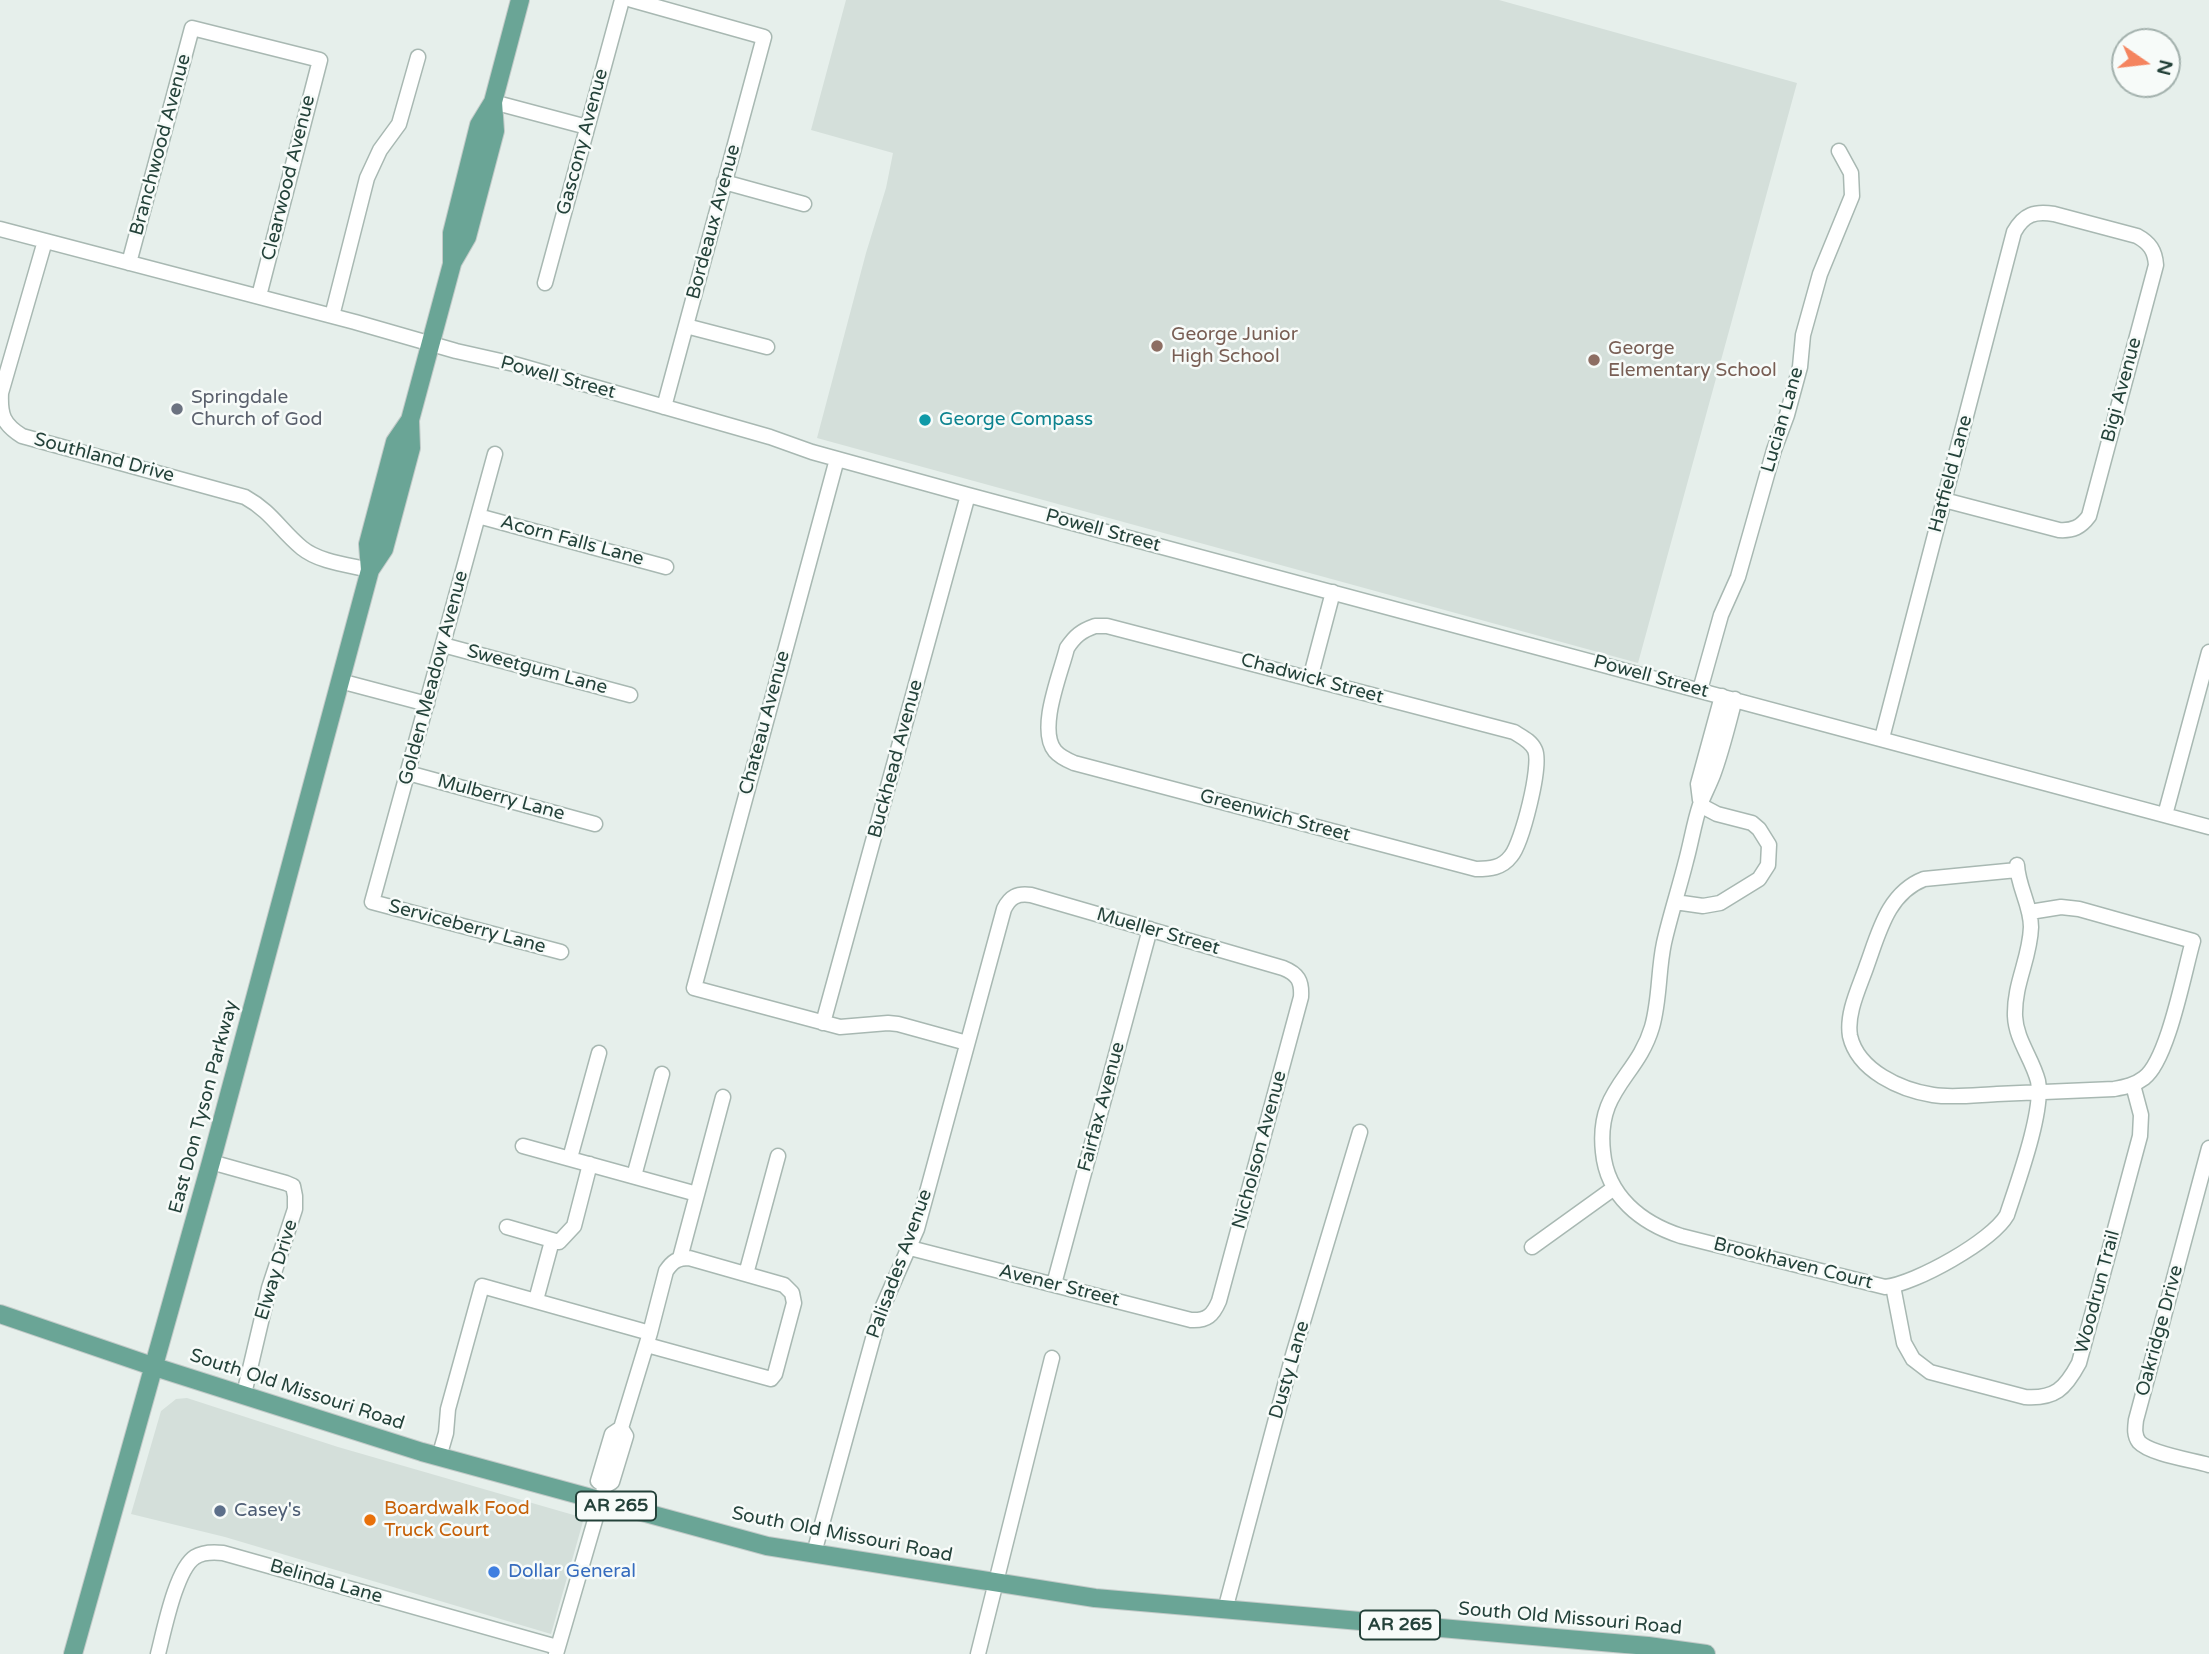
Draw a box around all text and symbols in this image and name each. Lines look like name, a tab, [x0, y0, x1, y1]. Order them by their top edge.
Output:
north arrow	[2111, 28, 2181, 98]
street label: Branchwood Avenue	[126, 52, 196, 238]
text: N	[2152, 58, 2177, 78]
street label: Gascony Avenue	[553, 66, 613, 218]
street label: Clearwood Avenue	[257, 93, 321, 263]
street label: Bordeaux Avenue	[682, 142, 746, 302]
place label: George Junior High School	[1171, 324, 1298, 368]
street label: Bigi Avenue	[2097, 335, 2147, 445]
marker: George Junior High School	[1149, 338, 1165, 354]
place label: George Elementary School	[1608, 338, 1777, 382]
street label: Powell Street	[498, 352, 618, 404]
marker: George Elementary School	[1586, 352, 1602, 368]
street label: Lucian Lane	[1757, 365, 1809, 475]
place label: Springdale Church of God	[191, 387, 322, 431]
marker: Springdale Church of God	[169, 401, 185, 417]
place label: George Compass	[939, 409, 1093, 431]
marker: George Compass	[917, 412, 933, 428]
street label: Hatfield Lane	[1924, 413, 1978, 535]
street label: Southland Drive	[31, 428, 177, 488]
street label: Powell Street	[1043, 505, 1163, 557]
street label: Acorn Falls Lane	[498, 511, 646, 571]
street label: Golden Meadow Avenue	[394, 568, 474, 788]
street label: Sweetgum Lane	[464, 640, 610, 700]
street label: Chateau Avenue	[735, 648, 795, 798]
street label: Chadwick Street	[1238, 649, 1386, 709]
street label: Powell Street	[1591, 651, 1711, 703]
street label: Buckhead Avenue	[864, 677, 928, 841]
street label: Mulberry Lane	[435, 770, 567, 826]
street label: Greenwich Street	[1197, 785, 1353, 847]
street label: Serviceberry Lane	[386, 895, 548, 959]
street label: Mueller Street	[1094, 904, 1222, 960]
street label: East Don Tyson Parkway	[165, 998, 243, 1216]
street label: Fairfax Avenue	[1074, 1040, 1130, 1174]
street label: Nicholson Avenue	[1228, 1068, 1292, 1232]
street label: Palisades Avenue	[862, 1186, 938, 1342]
street label: Elway Drive	[251, 1217, 303, 1323]
street label: Woodrun Trail	[2071, 1228, 2125, 1356]
street label: Brookhaven Court	[1711, 1233, 1875, 1295]
street label: Avener Street	[997, 1260, 1121, 1312]
street label: Oakridge Drive	[2132, 1263, 2188, 1399]
street label: Dusty Lane	[1265, 1318, 1315, 1422]
street label: South Old Missouri Road	[187, 1344, 407, 1436]
road number: AR 265	[576, 1492, 656, 1520]
place label: Boardwalk Food Truck Court	[384, 1498, 530, 1542]
place label: Casey's	[234, 1500, 301, 1522]
street label: South Old Missouri Road	[730, 1502, 954, 1568]
marker: Casey's	[212, 1503, 228, 1519]
marker: Boardwalk Food Truck Court	[362, 1512, 378, 1528]
street label: Belinda Lane	[267, 1555, 385, 1609]
place label: Dollar General	[508, 1561, 636, 1583]
marker: Dollar General	[486, 1564, 502, 1580]
street label: South Old Missouri Road	[1457, 1598, 1683, 1640]
road number: AR 265	[1360, 1610, 1440, 1640]

